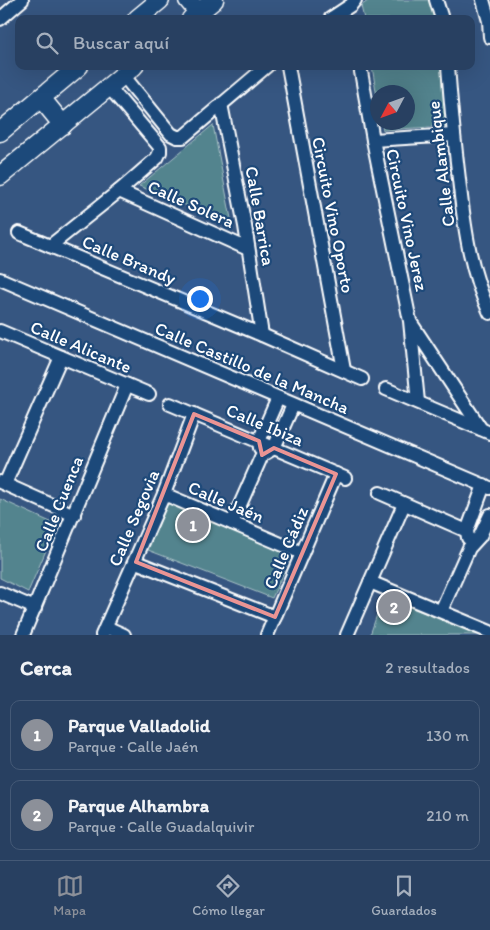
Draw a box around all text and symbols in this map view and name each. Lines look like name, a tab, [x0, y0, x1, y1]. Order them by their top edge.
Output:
search box	[15, 15, 475, 70]
icon: search	[33, 29, 61, 57]
text: Buscar aquí	[73, 31, 169, 54]
north arrow	[370, 85, 415, 130]
street label: Calle Alambique	[422, 100, 460, 228]
street label: Circuito Vino Oporto	[307, 135, 359, 295]
street label: Circuito Vino Jerez	[381, 147, 433, 294]
street label: Calle Barrica	[240, 165, 280, 267]
street label: Calle Solera	[144, 175, 238, 233]
street label: Calle Brandy	[79, 230, 180, 290]
your location	[187, 286, 213, 312]
street label: Calle Alicante	[27, 316, 135, 378]
street label: Calle Castillo de la Mancha	[152, 317, 353, 419]
street label: Calle Ibiza	[223, 399, 308, 451]
street label: Calle Cuenca	[30, 453, 88, 555]
street label: Calle Segovia	[104, 466, 165, 570]
street label: Calle Jaén	[185, 476, 267, 528]
street label: Calle Cádiz	[259, 503, 313, 593]
pin: 1	[177, 506, 209, 544]
pin: 2	[378, 588, 410, 626]
text: Cerca	[20, 655, 72, 680]
text: 2 resultados	[385, 658, 470, 677]
text: Parque Valladolid	[68, 714, 210, 737]
text: 1	[33, 726, 41, 745]
text: 130 m	[426, 726, 469, 745]
text: Parque · Calle Jaén	[68, 737, 198, 756]
text: Parque Alhambra	[68, 794, 209, 817]
text: 2	[33, 806, 41, 825]
text: 210 m	[426, 806, 469, 825]
text: Parque · Calle Guadalquivir	[68, 817, 254, 836]
tab: Mapa	[53, 872, 86, 919]
tab: Cómo llegar	[192, 872, 265, 919]
tab: Guardados	[371, 872, 437, 919]

